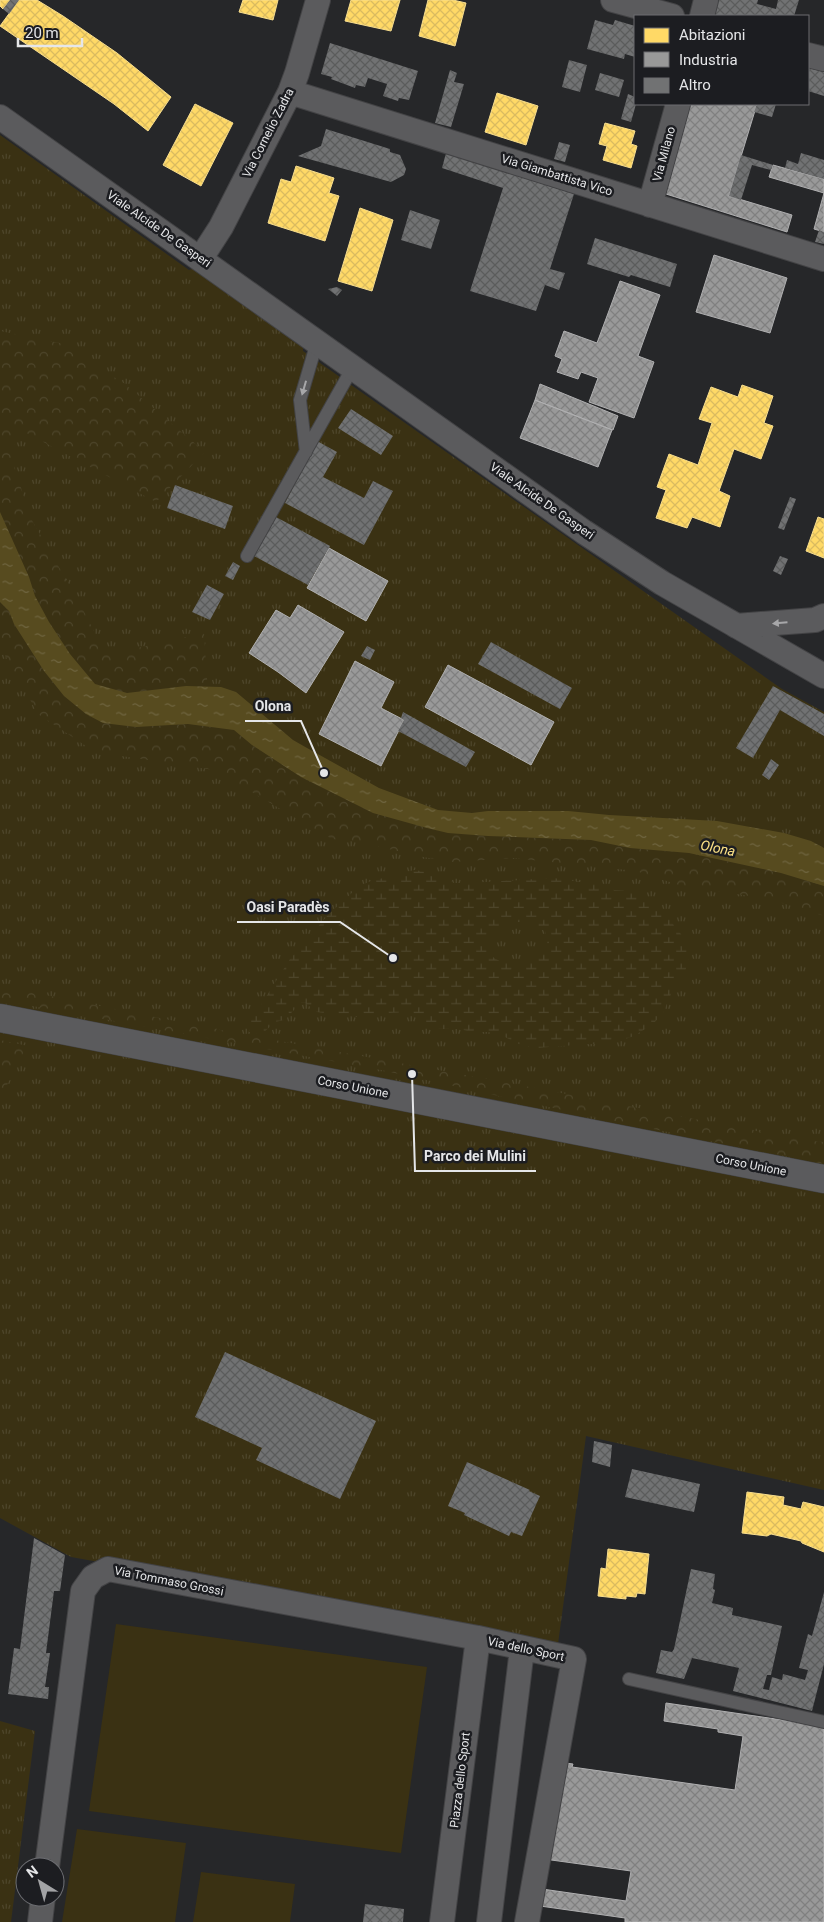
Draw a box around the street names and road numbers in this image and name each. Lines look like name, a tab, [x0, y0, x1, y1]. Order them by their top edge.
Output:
street label: Via Cornelio Zadra	[239, 86, 297, 180]
street label: Via Milano	[650, 125, 678, 183]
street label: Via Giambattista Vico	[500, 151, 614, 199]
street label: Viale Alcide De Gasperi	[104, 188, 214, 270]
street label: Viale Alcide De Gasperi	[487, 460, 597, 542]
street label: Corso Unione	[316, 1073, 390, 1101]
street label: Corso Unione	[714, 1151, 788, 1179]
street label: Via Tommaso Grossi	[113, 1564, 225, 1598]
street label: Via dello Sport	[486, 1634, 566, 1664]
street label: Piazza dello Sport	[447, 1731, 473, 1829]

